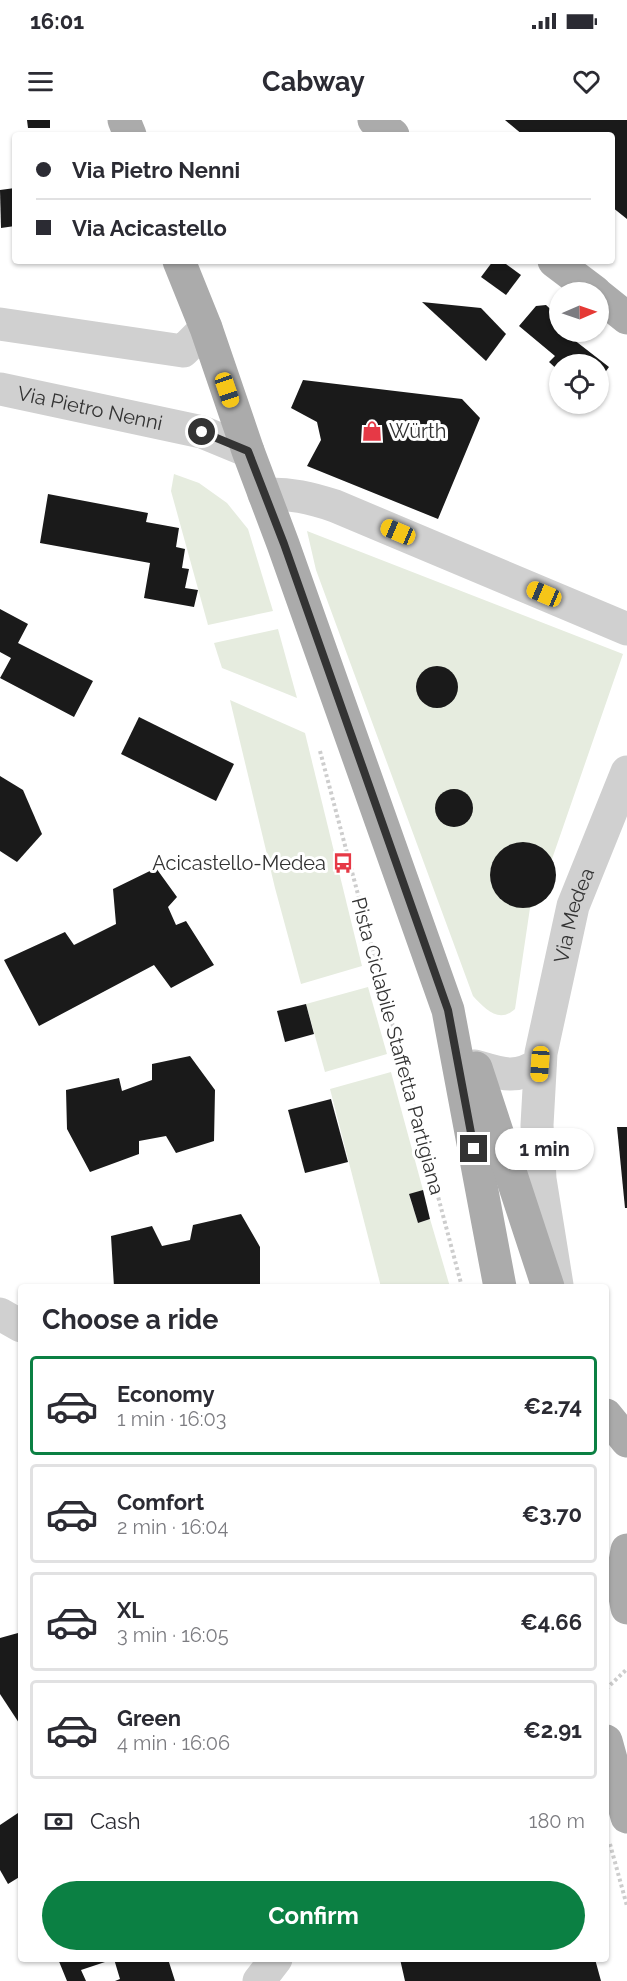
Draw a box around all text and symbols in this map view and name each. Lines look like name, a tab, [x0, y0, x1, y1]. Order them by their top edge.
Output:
text: 16:01	[30, 8, 84, 34]
icon: menu	[24, 65, 57, 98]
icon: heart	[570, 65, 603, 98]
text: Cabway	[262, 66, 365, 97]
text: Via Pietro Nenni	[72, 157, 240, 183]
text: Via Acicastello	[72, 215, 227, 241]
north arrow	[549, 282, 609, 342]
map controls	[549, 282, 609, 414]
button: locate	[549, 354, 609, 414]
car	[213, 370, 241, 410]
street label: Via Pietro Nenni	[15, 381, 165, 435]
route start	[188, 418, 215, 445]
shop icon: Würth	[360, 419, 384, 443]
place label: Würth	[389, 419, 446, 443]
car	[378, 517, 418, 547]
car	[524, 579, 564, 609]
place label: Acicastello-Medea	[152, 851, 326, 875]
bus stop icon: Acicastello-Medea	[331, 851, 355, 875]
street label: Via Medea	[549, 864, 599, 965]
street label: Pista Ciclabile Staffetta Partigiana	[347, 895, 449, 1197]
car	[530, 1045, 550, 1083]
callout: 1 min	[495, 1128, 594, 1170]
route end	[460, 1135, 487, 1162]
text: 1 min	[519, 1137, 570, 1161]
text: Choose a ride	[42, 1304, 218, 1335]
icon: car	[45, 1379, 99, 1433]
text: Economy	[117, 1381, 215, 1407]
text: €2.74	[523, 1393, 582, 1419]
text: 1 min · 16:03	[117, 1407, 226, 1431]
icon: car	[45, 1487, 99, 1541]
text: Comfort	[117, 1489, 204, 1515]
text: €3.70	[522, 1501, 582, 1527]
text: 2 min · 16:04	[117, 1515, 228, 1539]
icon: car	[45, 1595, 99, 1649]
text: XL	[117, 1597, 144, 1623]
text: €4.66	[520, 1609, 582, 1635]
text: 3 min · 16:05	[117, 1623, 229, 1647]
icon: car	[45, 1703, 99, 1757]
text: Green	[117, 1705, 181, 1731]
text: €2.91	[523, 1717, 582, 1743]
text: 4 min · 16:06	[117, 1731, 230, 1755]
icon: cash	[42, 1805, 75, 1838]
text: Cash	[90, 1808, 141, 1834]
text: 180 m	[529, 1809, 585, 1833]
button: Confirm	[42, 1881, 585, 1950]

